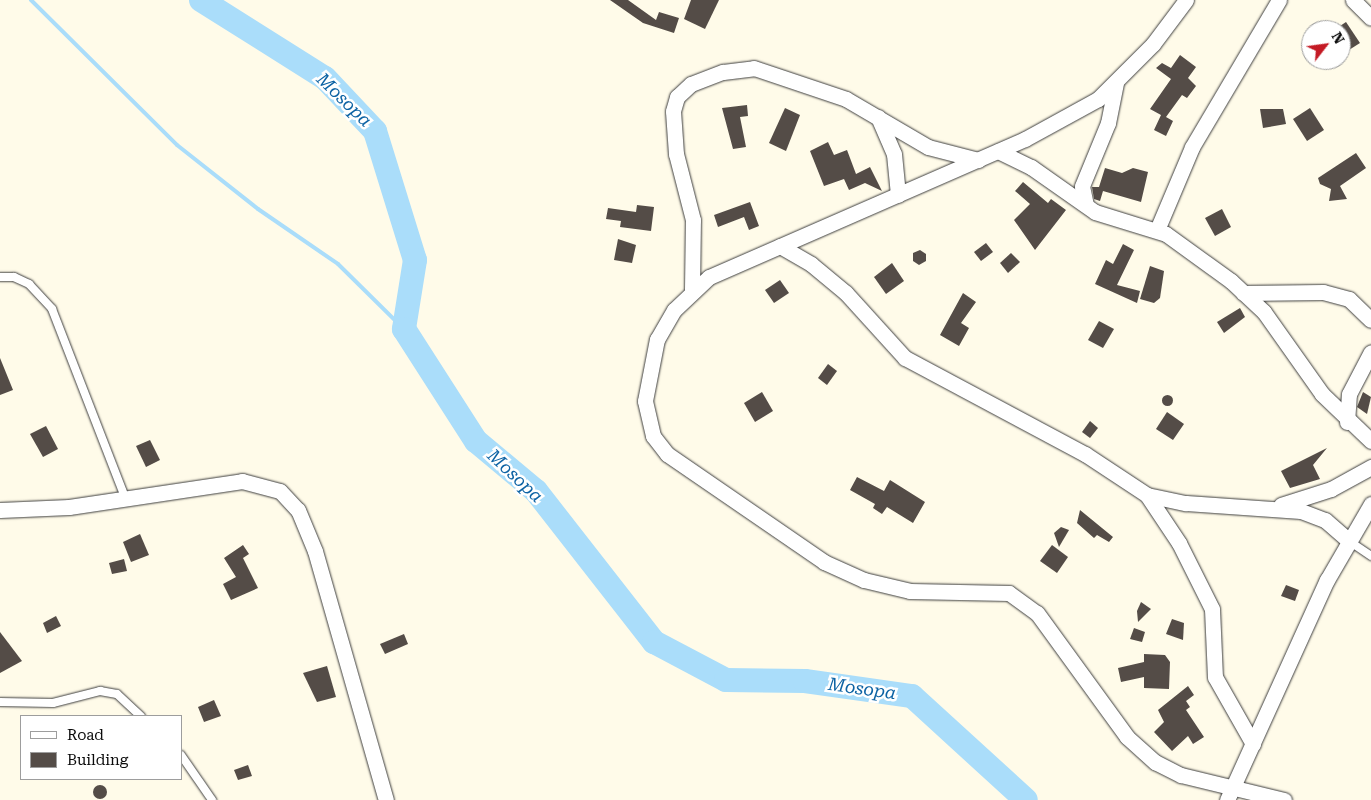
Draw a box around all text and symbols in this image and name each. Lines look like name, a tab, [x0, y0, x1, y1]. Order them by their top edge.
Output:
north arrow	[1301, 20, 1351, 70]
text: N	[1329, 29, 1348, 47]
water label: Mosopa	[312, 69, 376, 131]
water label: Mosopa	[483, 445, 547, 507]
water label: Mosopa	[827, 674, 897, 704]
legend	[20, 715, 182, 780]
text: Road	[67, 726, 104, 744]
text: Building	[67, 751, 128, 769]

